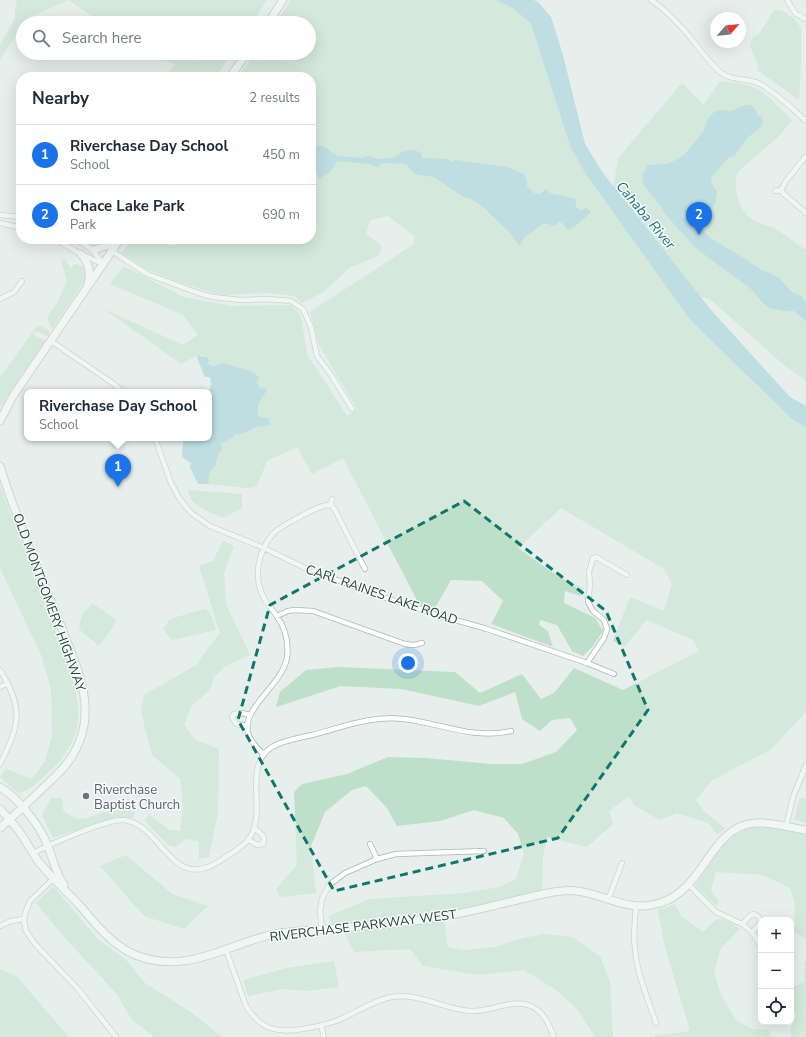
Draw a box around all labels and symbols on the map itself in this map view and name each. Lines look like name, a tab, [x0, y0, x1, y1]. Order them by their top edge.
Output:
north arrow	[710, 12, 746, 48]
water label: Cahaba River	[612, 177, 680, 254]
pin: 2	[686, 202, 712, 235]
pin: 1	[105, 454, 131, 487]
street label: OLD MONTGOMERY HIGHWAY	[8, 511, 90, 694]
street label: CARL RAINES LAKE ROAD	[303, 560, 460, 629]
your location	[398, 653, 418, 673]
place label: Riverchase Baptist Church	[94, 781, 180, 814]
marker: Riverchase Baptist Church	[81, 791, 91, 801]
street label: RIVERCHASE PARKWAY WEST	[269, 906, 458, 946]

